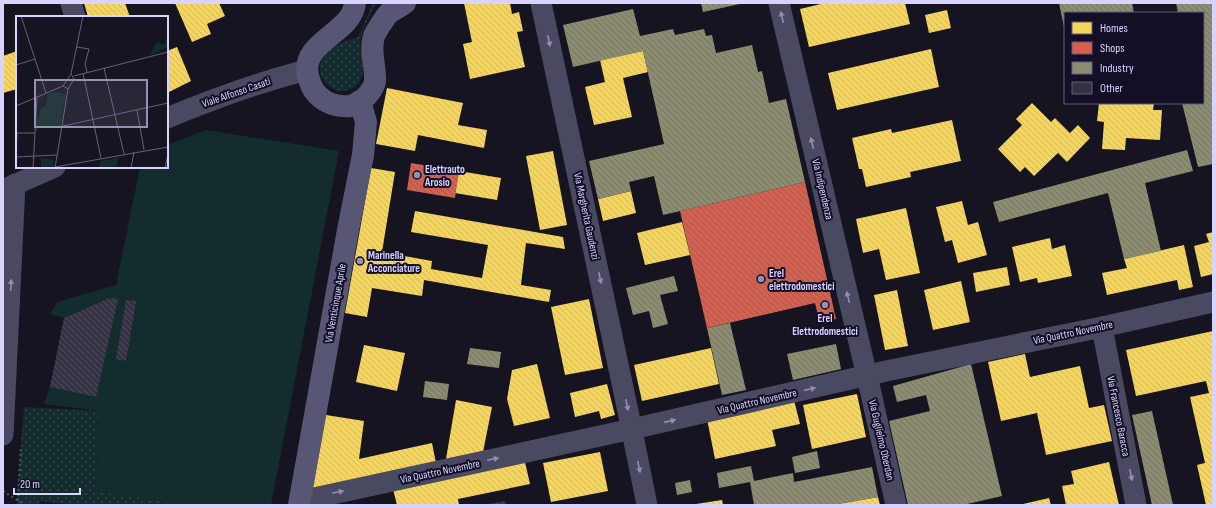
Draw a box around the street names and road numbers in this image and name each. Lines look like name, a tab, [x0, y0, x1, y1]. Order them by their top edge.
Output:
street label: Viale Alfonso Casati	[200, 75, 272, 110]
street label: Via Indipendenza	[809, 157, 836, 221]
street label: Via Margherita Gaudenzi	[571, 171, 602, 261]
street label: Via Venticinque Aprile	[322, 263, 349, 344]
street label: Via Quattro Novembre	[1032, 318, 1114, 347]
street label: Via Francesco Baracca	[1104, 375, 1133, 457]
street label: Via Quattro Novembre	[716, 386, 798, 417]
street label: Via Guglielmo Oberdan	[866, 398, 897, 482]
street label: Via Quattro Novembre	[399, 457, 481, 486]

